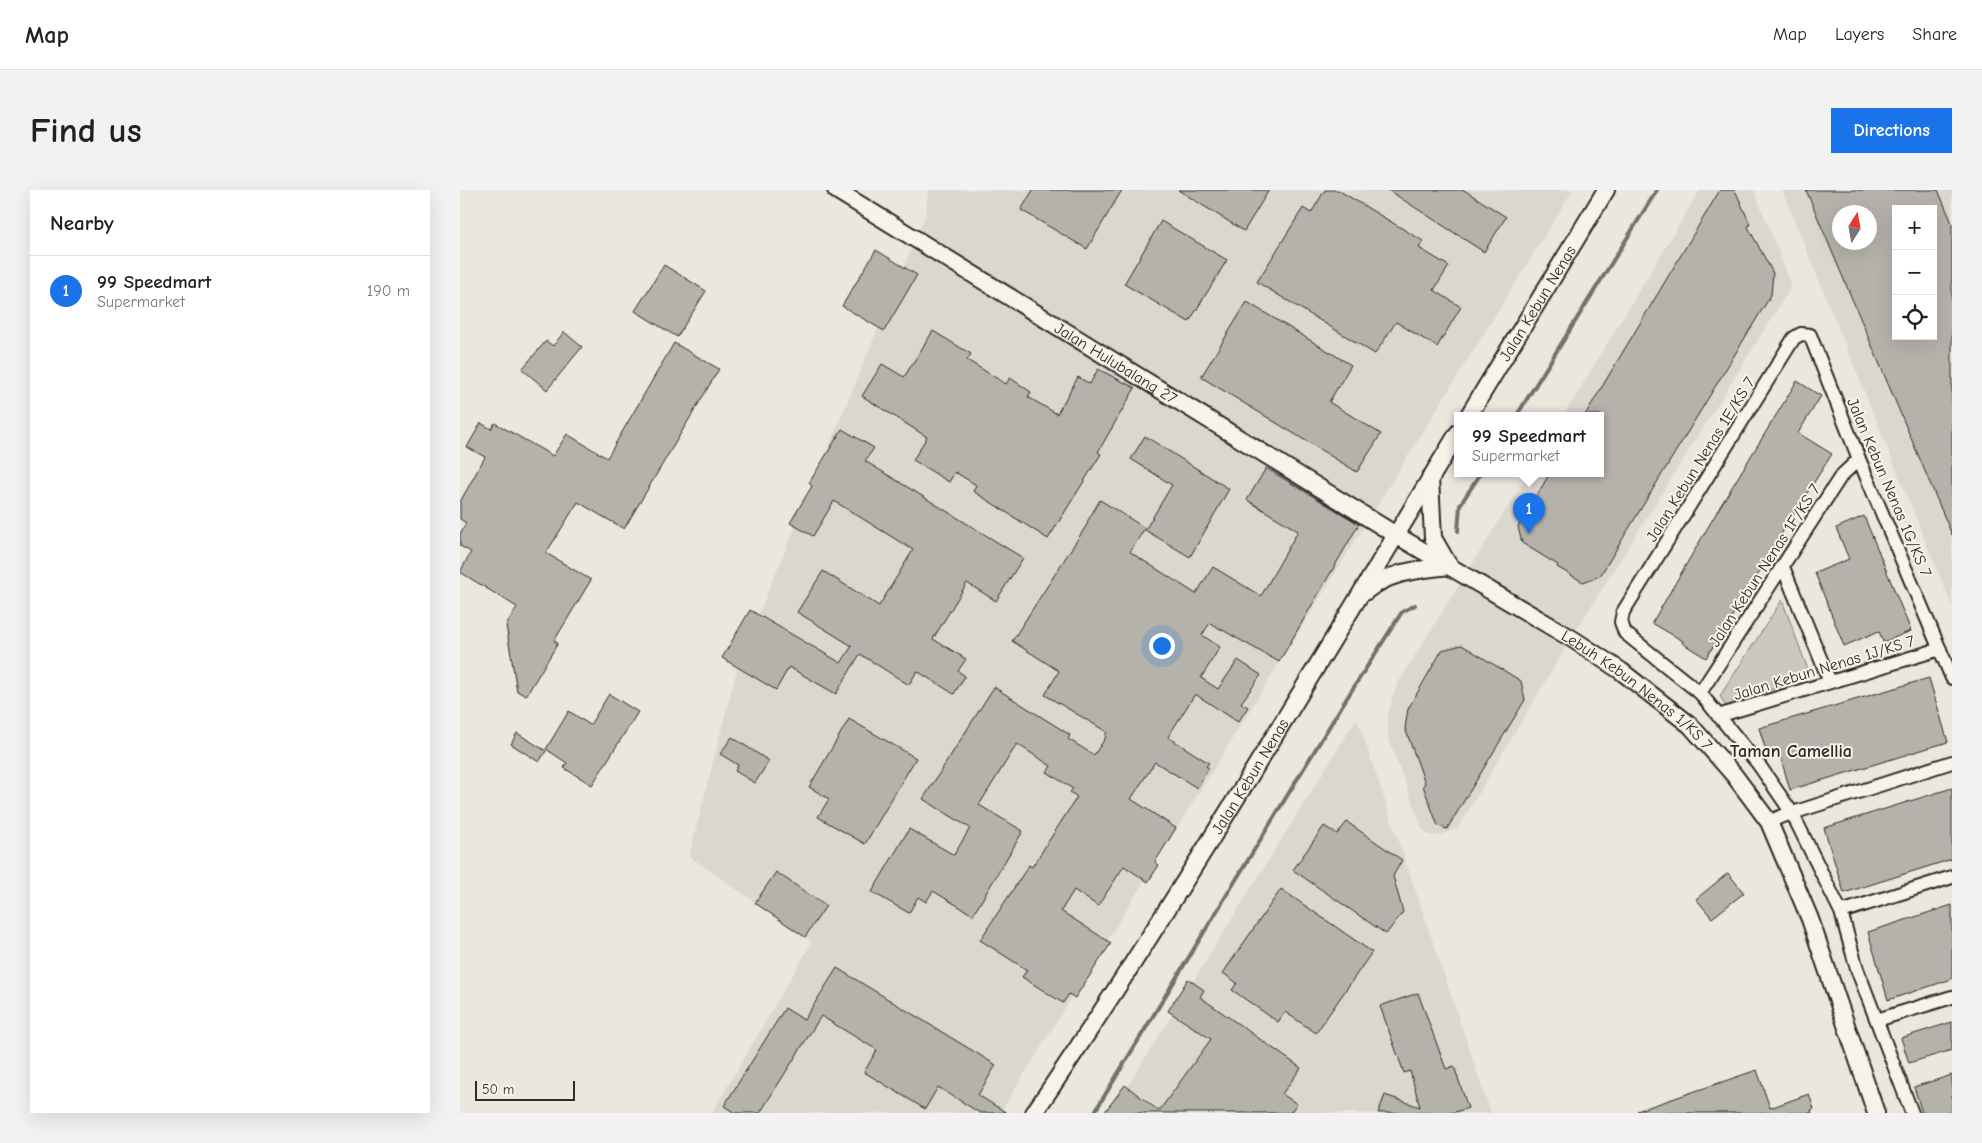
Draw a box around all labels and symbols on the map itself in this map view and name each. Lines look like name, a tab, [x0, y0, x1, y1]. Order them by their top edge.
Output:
north arrow	[1832, 205, 1877, 250]
street label: Jalan Kebun Nenas	[1496, 242, 1580, 365]
street label: Jalan Hulubalang 27	[1051, 319, 1180, 408]
street label: Jalan Kebun Nenas 1E/KS 7	[1643, 374, 1759, 545]
street label: Jalan Kebun Nenas 1G/KS 7	[1843, 395, 1935, 580]
street label: Jalan Kebun Nenas 1F/KS 7	[1705, 480, 1824, 650]
pin: 1	[1513, 493, 1545, 534]
street label: Lebuh Kebun Nenas 1/KS 7	[1558, 627, 1716, 754]
street label: Jalan Kebun Nenas 1J/KS 7	[1732, 632, 1917, 704]
your location	[1149, 633, 1175, 659]
street label: Jalan Kebun Nenas	[1208, 715, 1293, 838]
district label: Taman Camellia	[1730, 741, 1852, 762]
scale bar	[475, 1078, 575, 1101]

